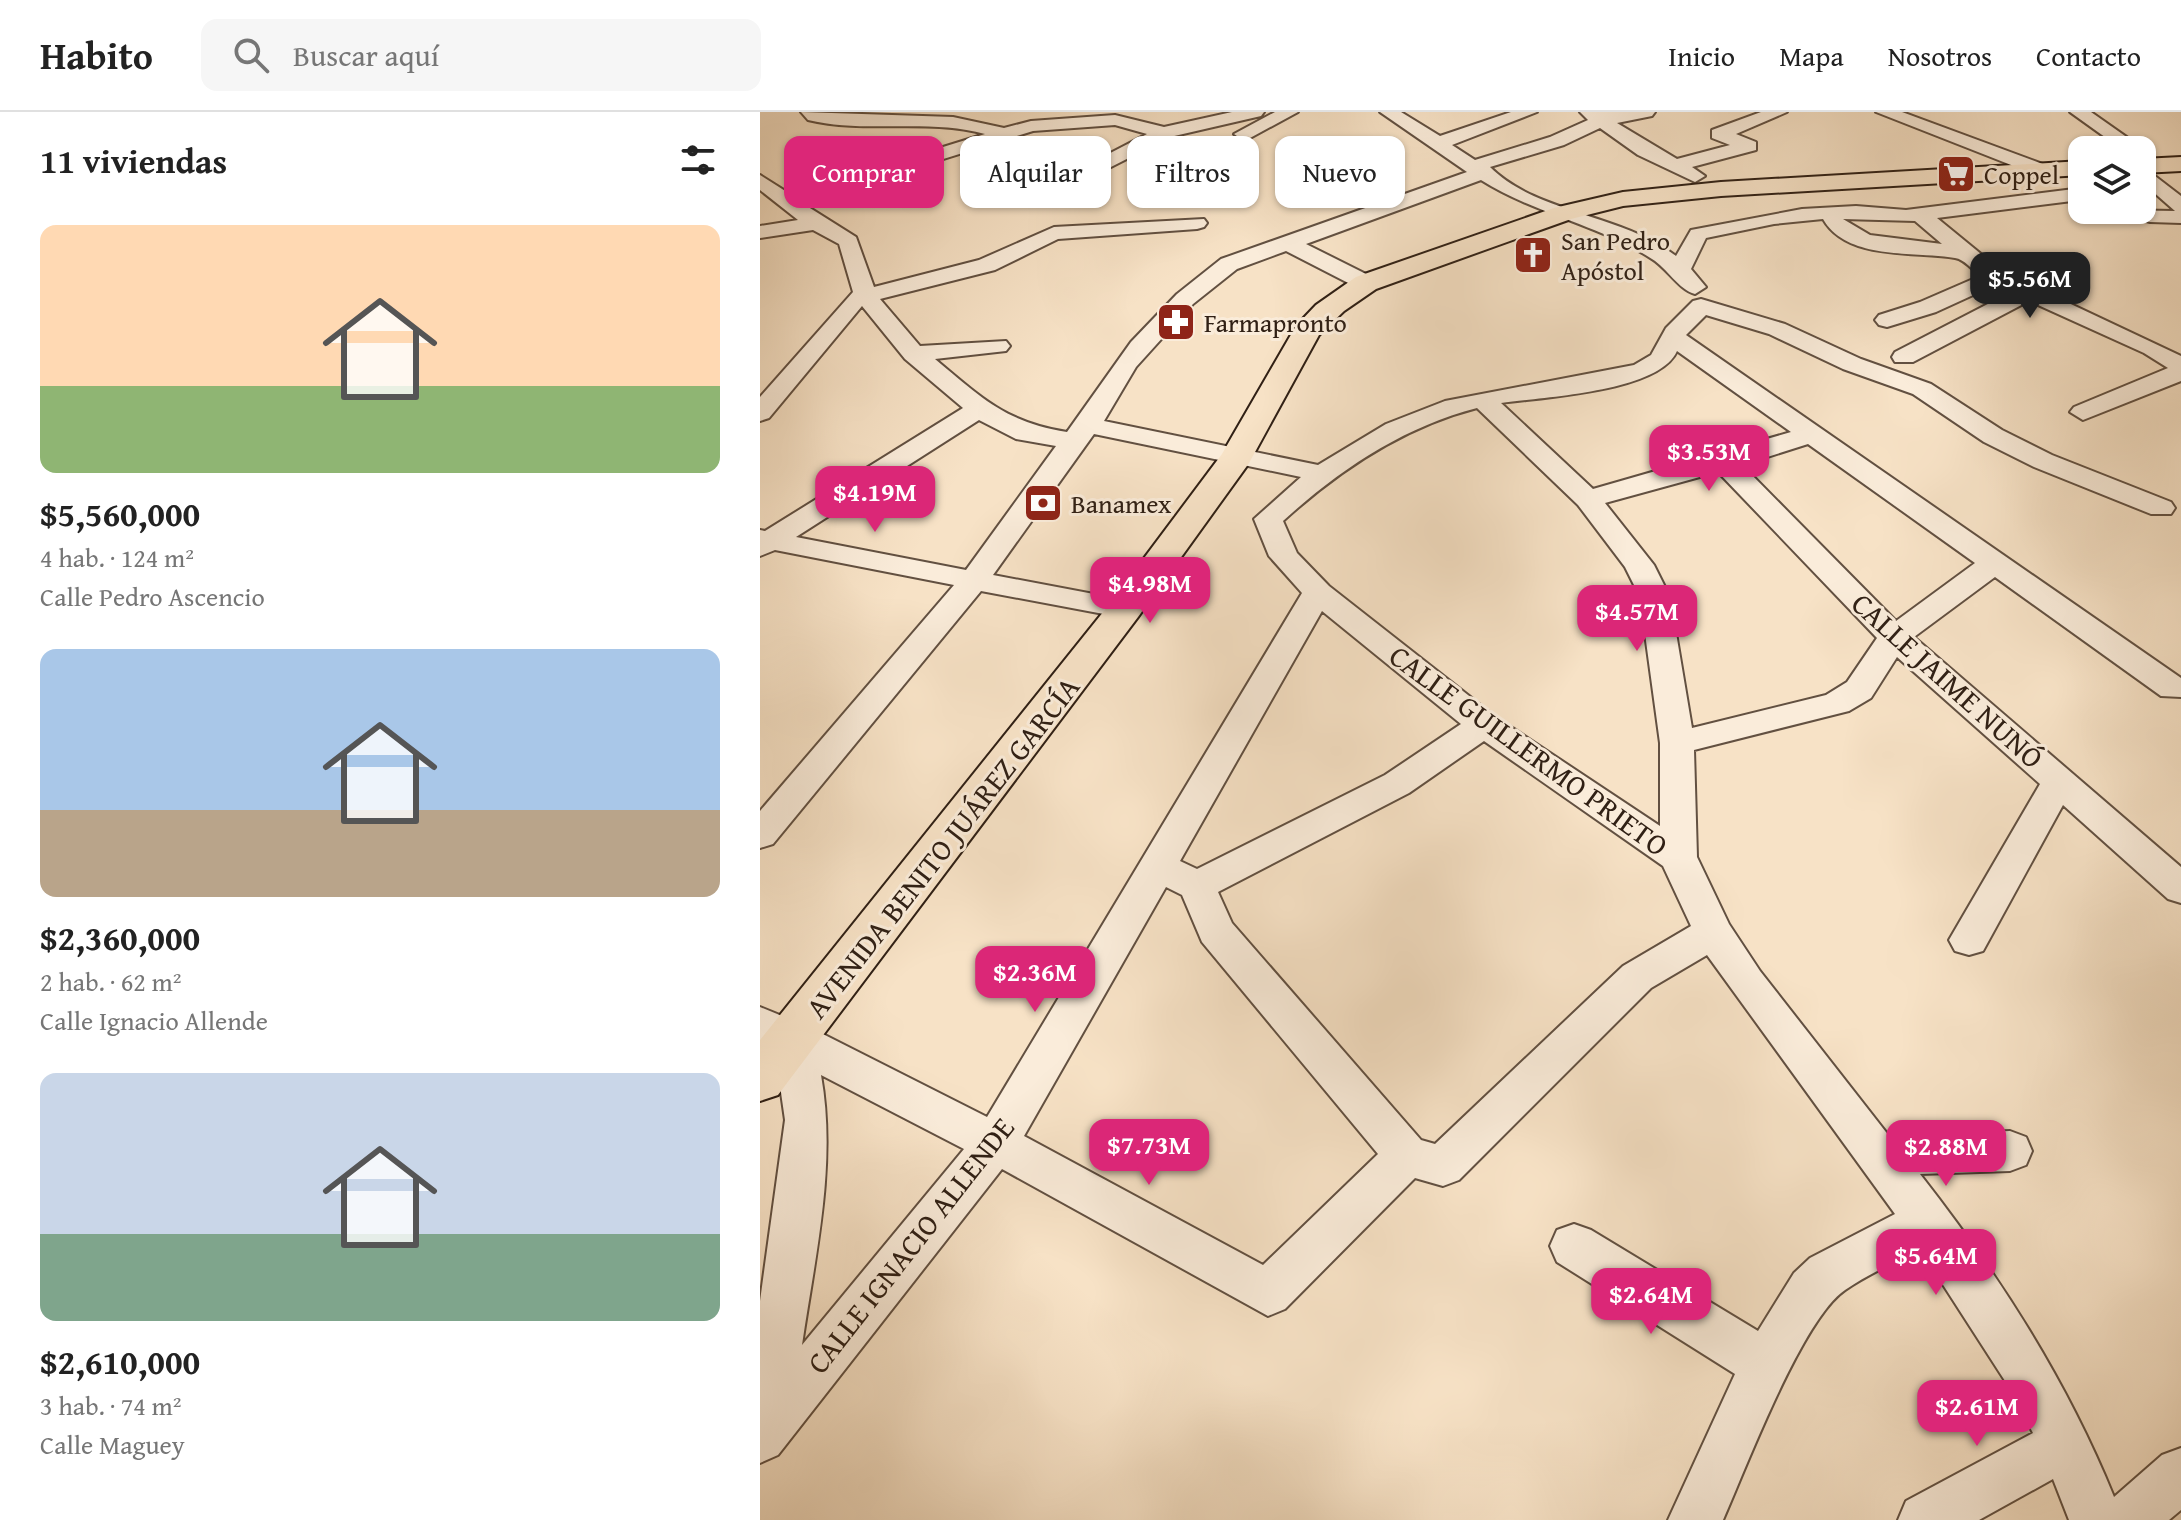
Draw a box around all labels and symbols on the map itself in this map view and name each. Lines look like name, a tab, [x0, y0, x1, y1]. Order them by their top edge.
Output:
supermarket icon: Coppel	[1935, 153, 1977, 195]
place label: Coppel	[1984, 155, 2059, 194]
place label: San Pedro Apóstol	[1561, 221, 1670, 290]
church icon: San Pedro Apóstol	[1512, 234, 1554, 276]
pin: $5.56M	[1965, 252, 2095, 320]
pharmacy icon: Farmapronto	[1155, 301, 1197, 343]
place label: Farmapronto	[1204, 303, 1347, 342]
pin: $3.53M	[1644, 425, 1774, 493]
pin: $4.19M	[810, 466, 940, 534]
bank icon: Banamex	[1022, 482, 1064, 524]
place label: Banamex	[1071, 484, 1172, 523]
pin: $4.98M	[1085, 557, 1215, 625]
street label: CALLE JAIME NUNÓ	[1842, 582, 2054, 778]
pin: $4.57M	[1572, 585, 1702, 653]
street label: CALLE GUILLERMO PRIETO	[1380, 634, 1678, 866]
street label: AVENIDA BENITO JUÁREZ GARCÍA	[794, 667, 1090, 1027]
pin: $2.36M	[970, 946, 1100, 1014]
street label: CALLE IGNACIO ALLENDE	[796, 1107, 1024, 1383]
pin: $7.73M	[1084, 1119, 1214, 1187]
pin: $2.88M	[1881, 1120, 2011, 1188]
pin: $5.64M	[1871, 1229, 2001, 1297]
pin: $2.64M	[1586, 1268, 1716, 1336]
pin: $2.61M	[1912, 1380, 2042, 1448]

